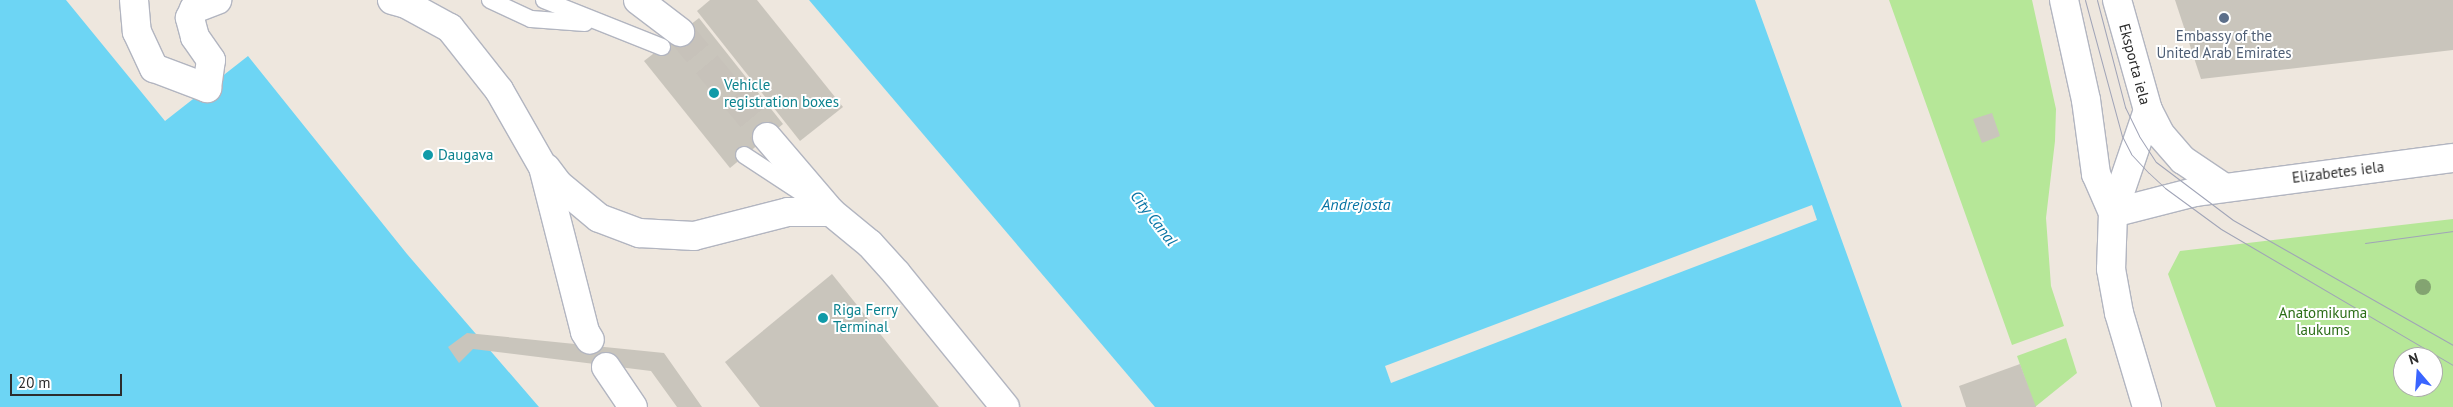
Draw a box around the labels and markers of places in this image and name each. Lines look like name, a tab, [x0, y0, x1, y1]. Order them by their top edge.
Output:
marker: Embassy of the United Arab Emirates	[2218, 12, 2230, 24]
place label: Embassy of the United Arab Emirates	[2156, 26, 2292, 61]
place label: Vehicle registration boxes	[724, 75, 839, 110]
marker: Vehicle registration boxes	[708, 87, 720, 99]
place label: Daugava	[438, 146, 493, 164]
marker: Daugava	[422, 149, 434, 161]
place label: Riga Ferry Terminal	[833, 300, 898, 335]
marker: Riga Ferry Terminal	[817, 312, 829, 324]

